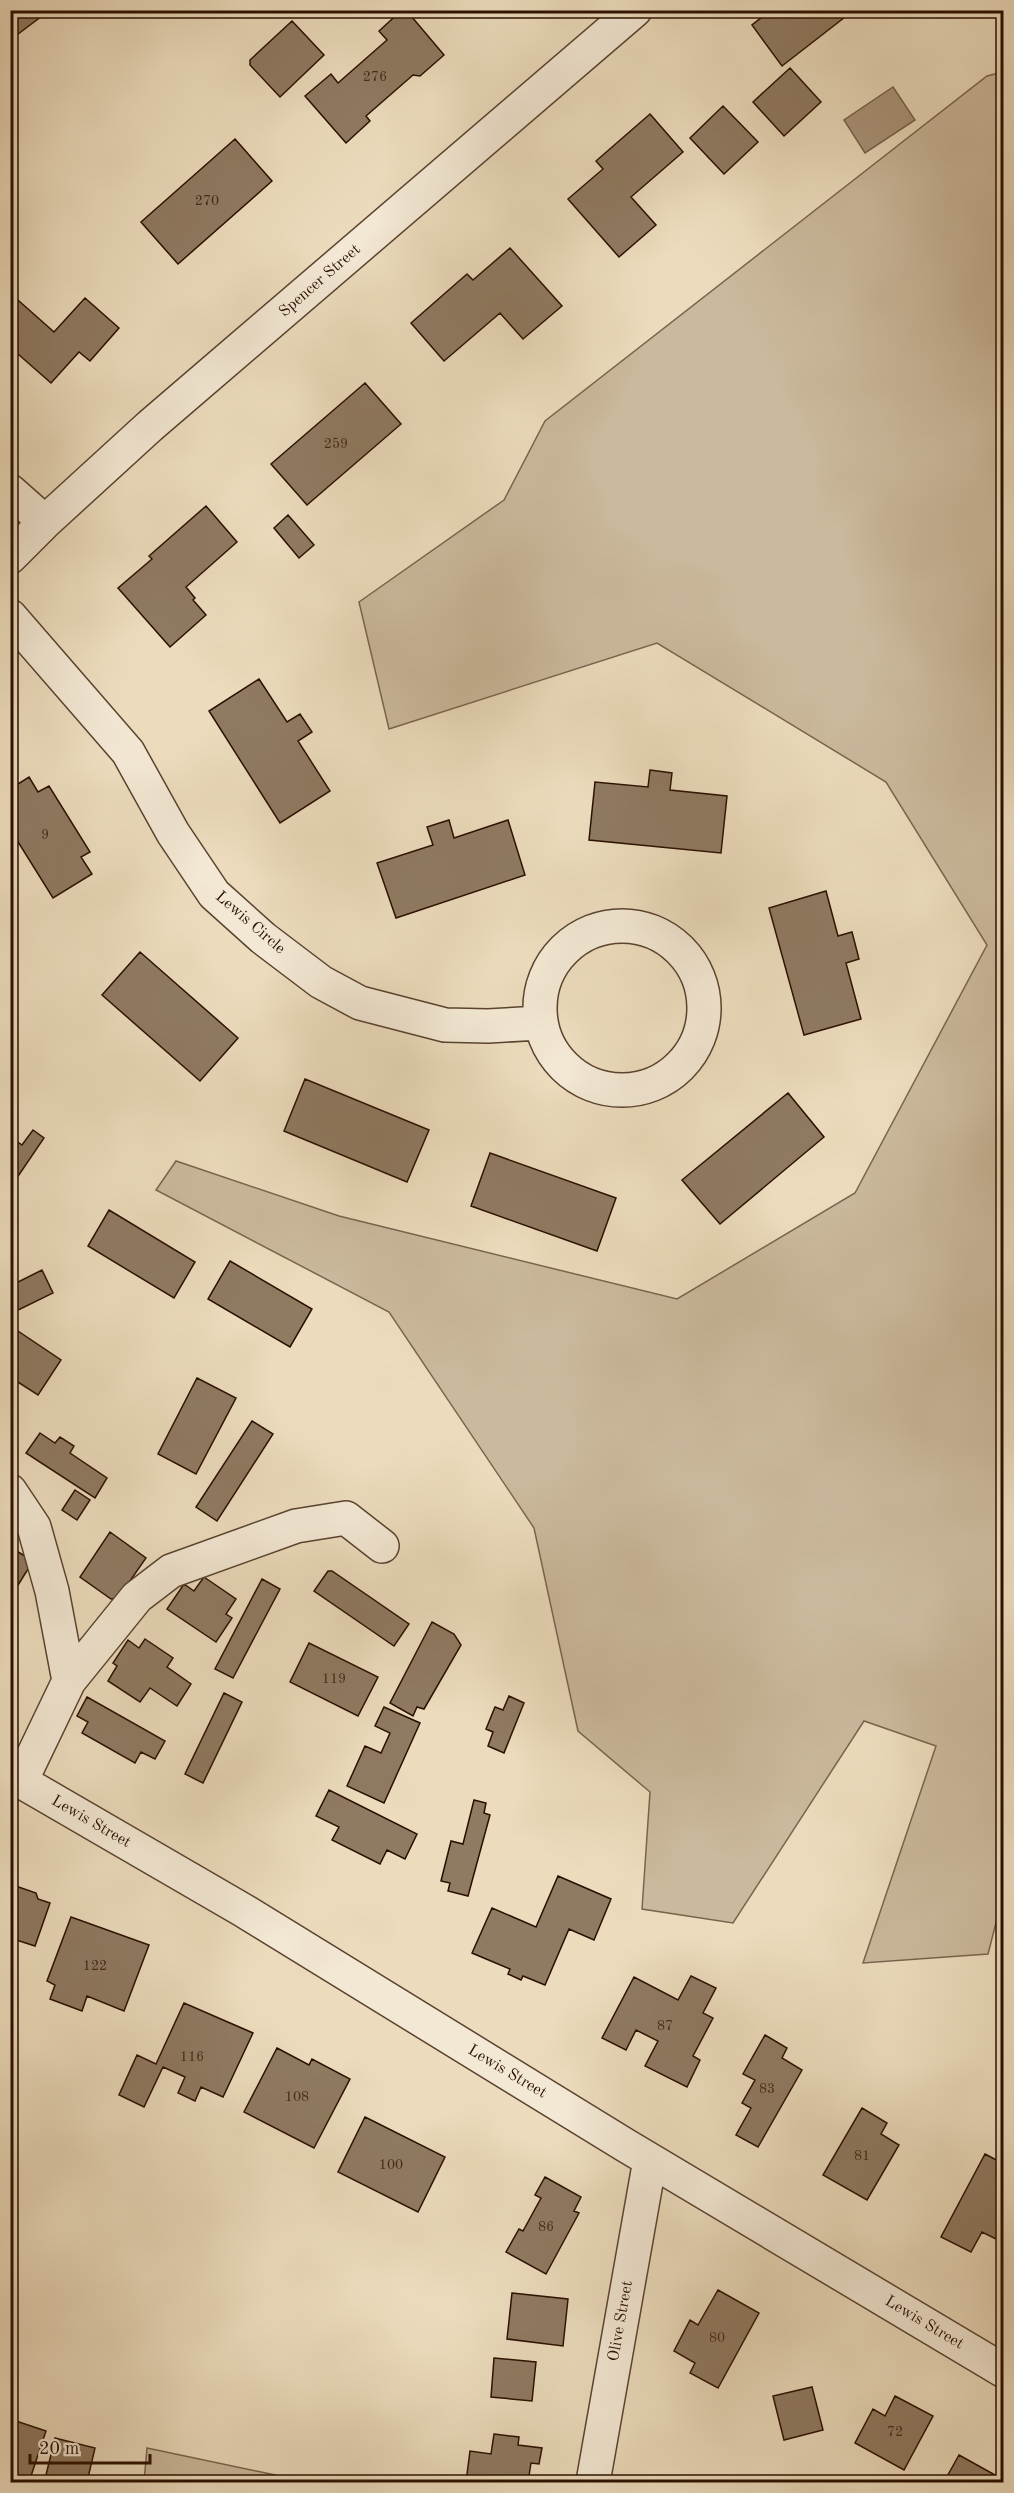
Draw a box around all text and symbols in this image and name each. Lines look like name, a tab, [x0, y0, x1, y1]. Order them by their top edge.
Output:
house number: 276	[363, 70, 387, 84]
house number: 270	[195, 194, 219, 208]
street label: Spencer Street	[276, 241, 364, 320]
house number: 259	[324, 437, 348, 451]
house number: 9	[41, 828, 49, 842]
street label: Lewis Circle	[212, 889, 288, 957]
house number: 119	[322, 1672, 346, 1686]
street label: Lewis Street	[49, 1793, 134, 1851]
house number: 122	[83, 1959, 107, 1973]
house number: 87	[657, 2019, 673, 2033]
street label: Lewis Street	[465, 2042, 549, 2102]
house number: 116	[180, 2050, 204, 2064]
house number: 83	[759, 2082, 775, 2096]
house number: 108	[285, 2090, 309, 2104]
house number: 81	[854, 2149, 870, 2163]
house number: 100	[379, 2158, 403, 2172]
house number: 86	[538, 2220, 554, 2234]
street label: Olive Street	[606, 2279, 636, 2363]
street label: Lewis Street	[882, 2293, 966, 2353]
house number: 80	[709, 2331, 725, 2345]
house number: 72	[887, 2425, 903, 2439]
scale bar	[30, 2427, 150, 2465]
text: 20 m	[39, 2440, 79, 2458]

